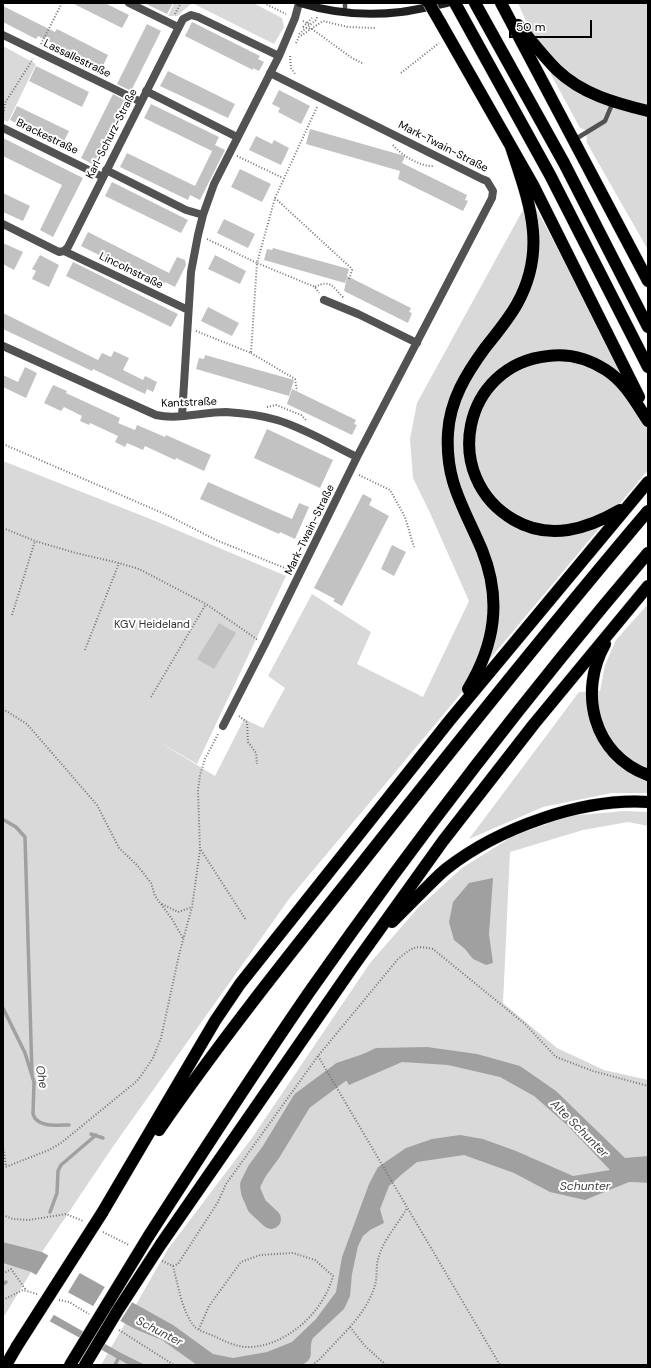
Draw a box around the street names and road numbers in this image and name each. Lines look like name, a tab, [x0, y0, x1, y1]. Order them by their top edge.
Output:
street label: Lassallestraße	[41, 37, 113, 81]
street label: Karl-Schurz-Straße	[84, 87, 140, 181]
street label: Brackestraße	[14, 116, 80, 158]
street label: Mark-Twain-Straße	[396, 119, 490, 175]
street label: Lincolnstraße	[97, 250, 165, 292]
street label: Kantstraße	[161, 395, 217, 411]
street label: Mark-Twain-Straße	[282, 483, 338, 577]

